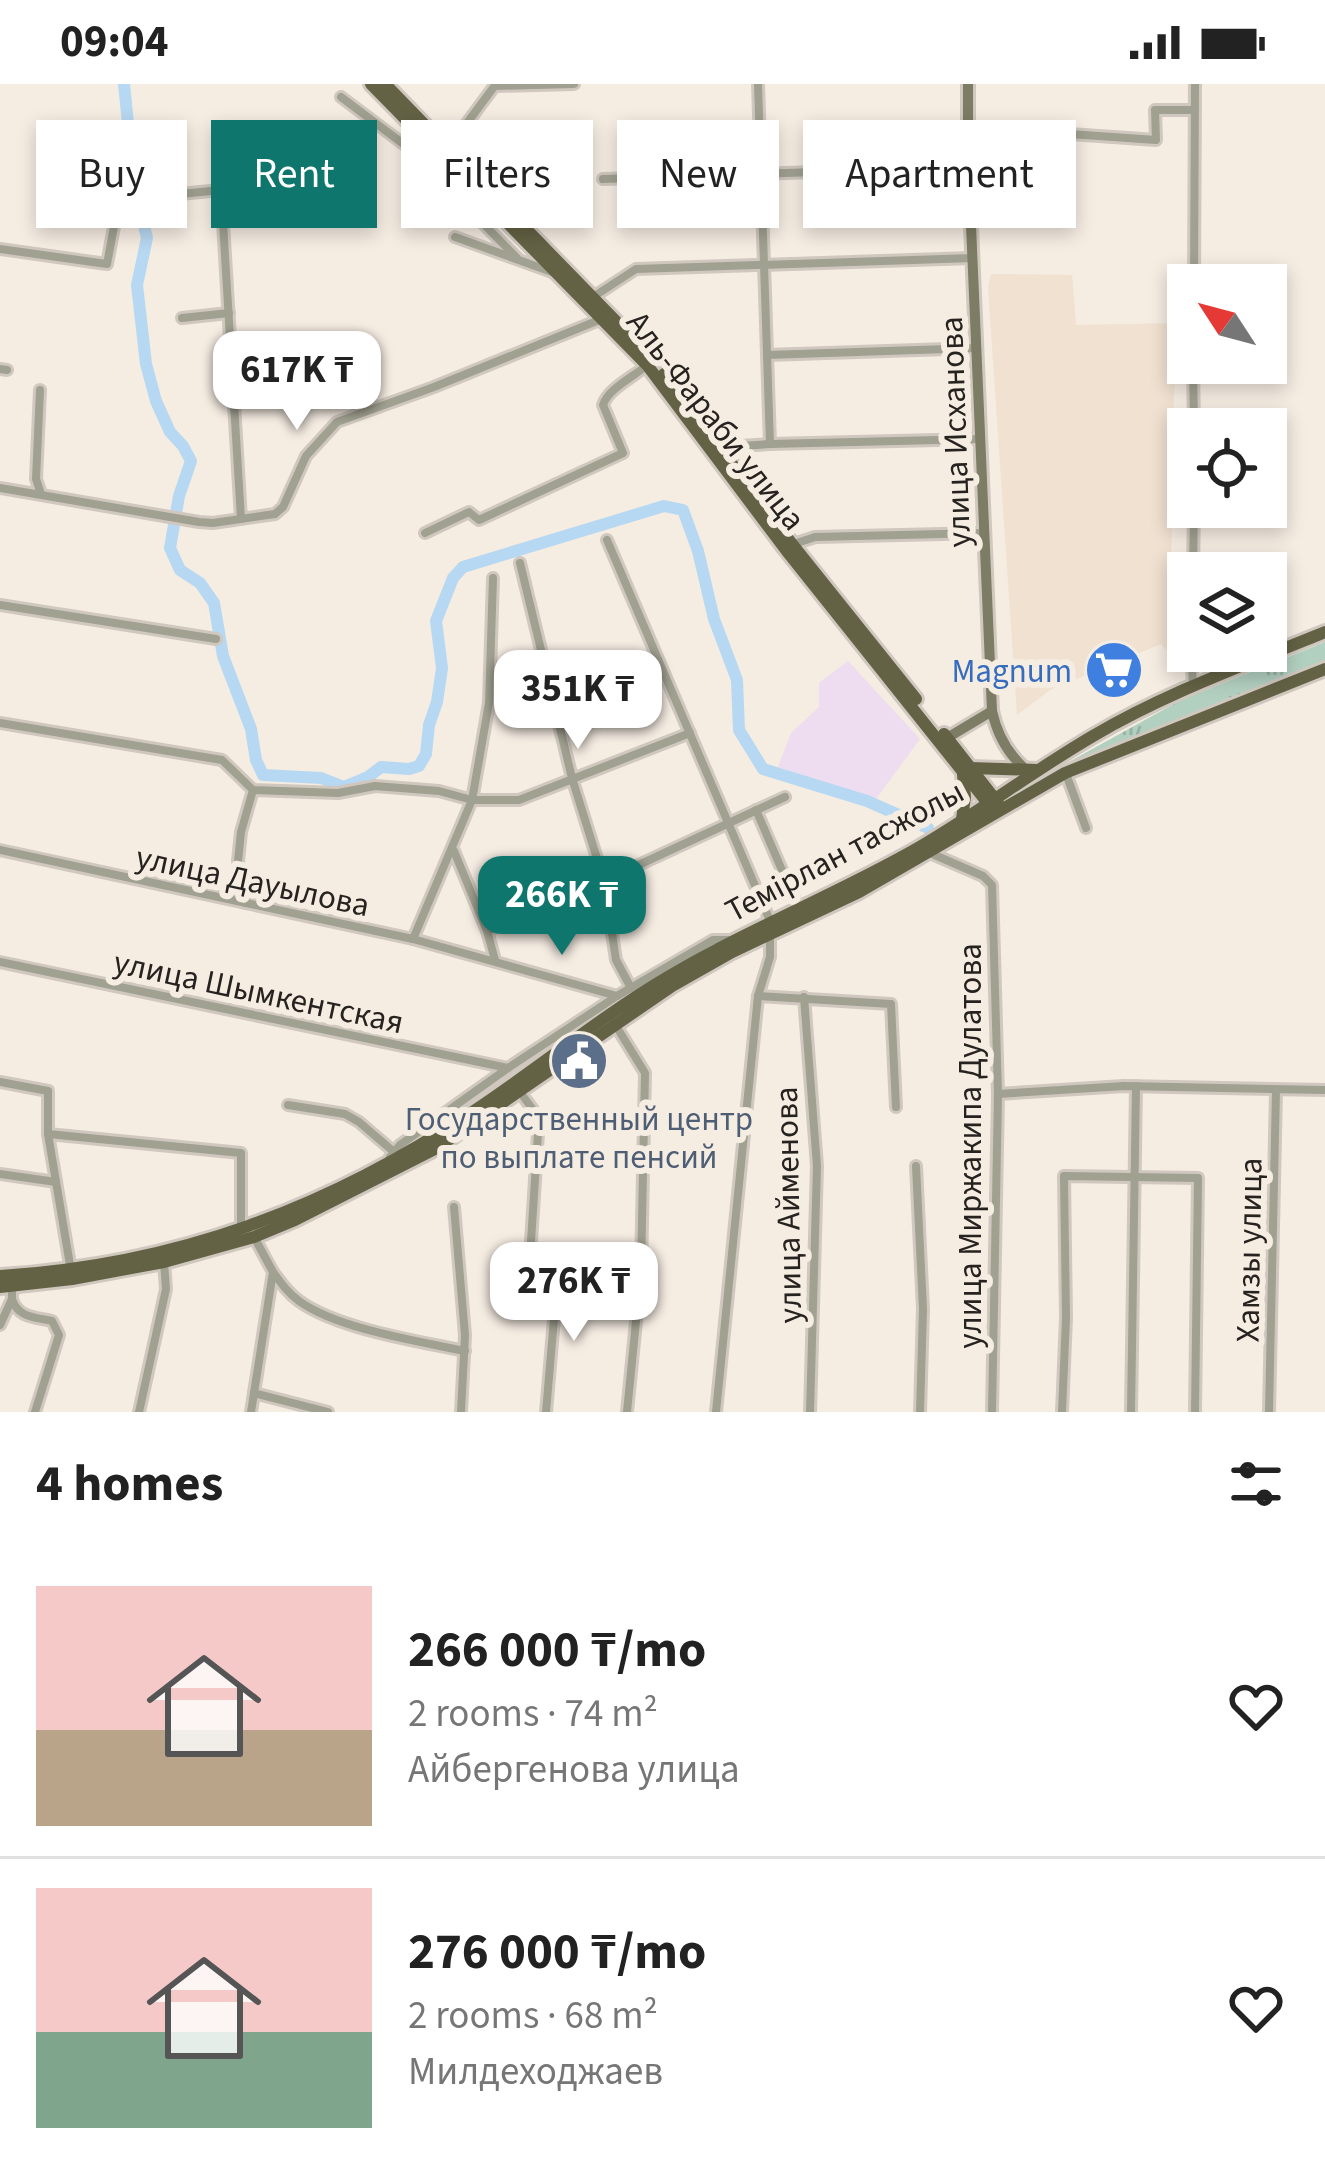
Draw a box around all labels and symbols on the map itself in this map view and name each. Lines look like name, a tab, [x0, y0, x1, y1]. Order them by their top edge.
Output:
north arrow	[1167, 264, 1287, 384]
street label: Аль-Фараби улица	[615, 301, 817, 541]
street label: улица Исханова	[928, 316, 983, 548]
pin: 617K ₸	[199, 331, 395, 433]
supermarket icon: Magnum	[1083, 639, 1145, 701]
place label: Magnum	[951, 648, 1072, 695]
pin: 351K ₸	[480, 650, 676, 752]
street label: Темірлан тасжолы	[717, 768, 972, 934]
street label: улица Дауылова	[132, 834, 374, 929]
pin: 266K ₸	[464, 856, 660, 958]
street label: улица Шымкентская	[109, 939, 408, 1046]
street label: улица Миржакипа Дулатова	[947, 943, 994, 1349]
public building icon: Государственный центр по выплате пенсий	[548, 1030, 610, 1092]
street label: улица Айменова	[763, 1086, 814, 1324]
place label: Государственный центр по выплате пенсий	[405, 1096, 753, 1181]
street label: Хамзы улица	[1224, 1157, 1275, 1343]
pin: 276K ₸	[476, 1242, 672, 1344]

